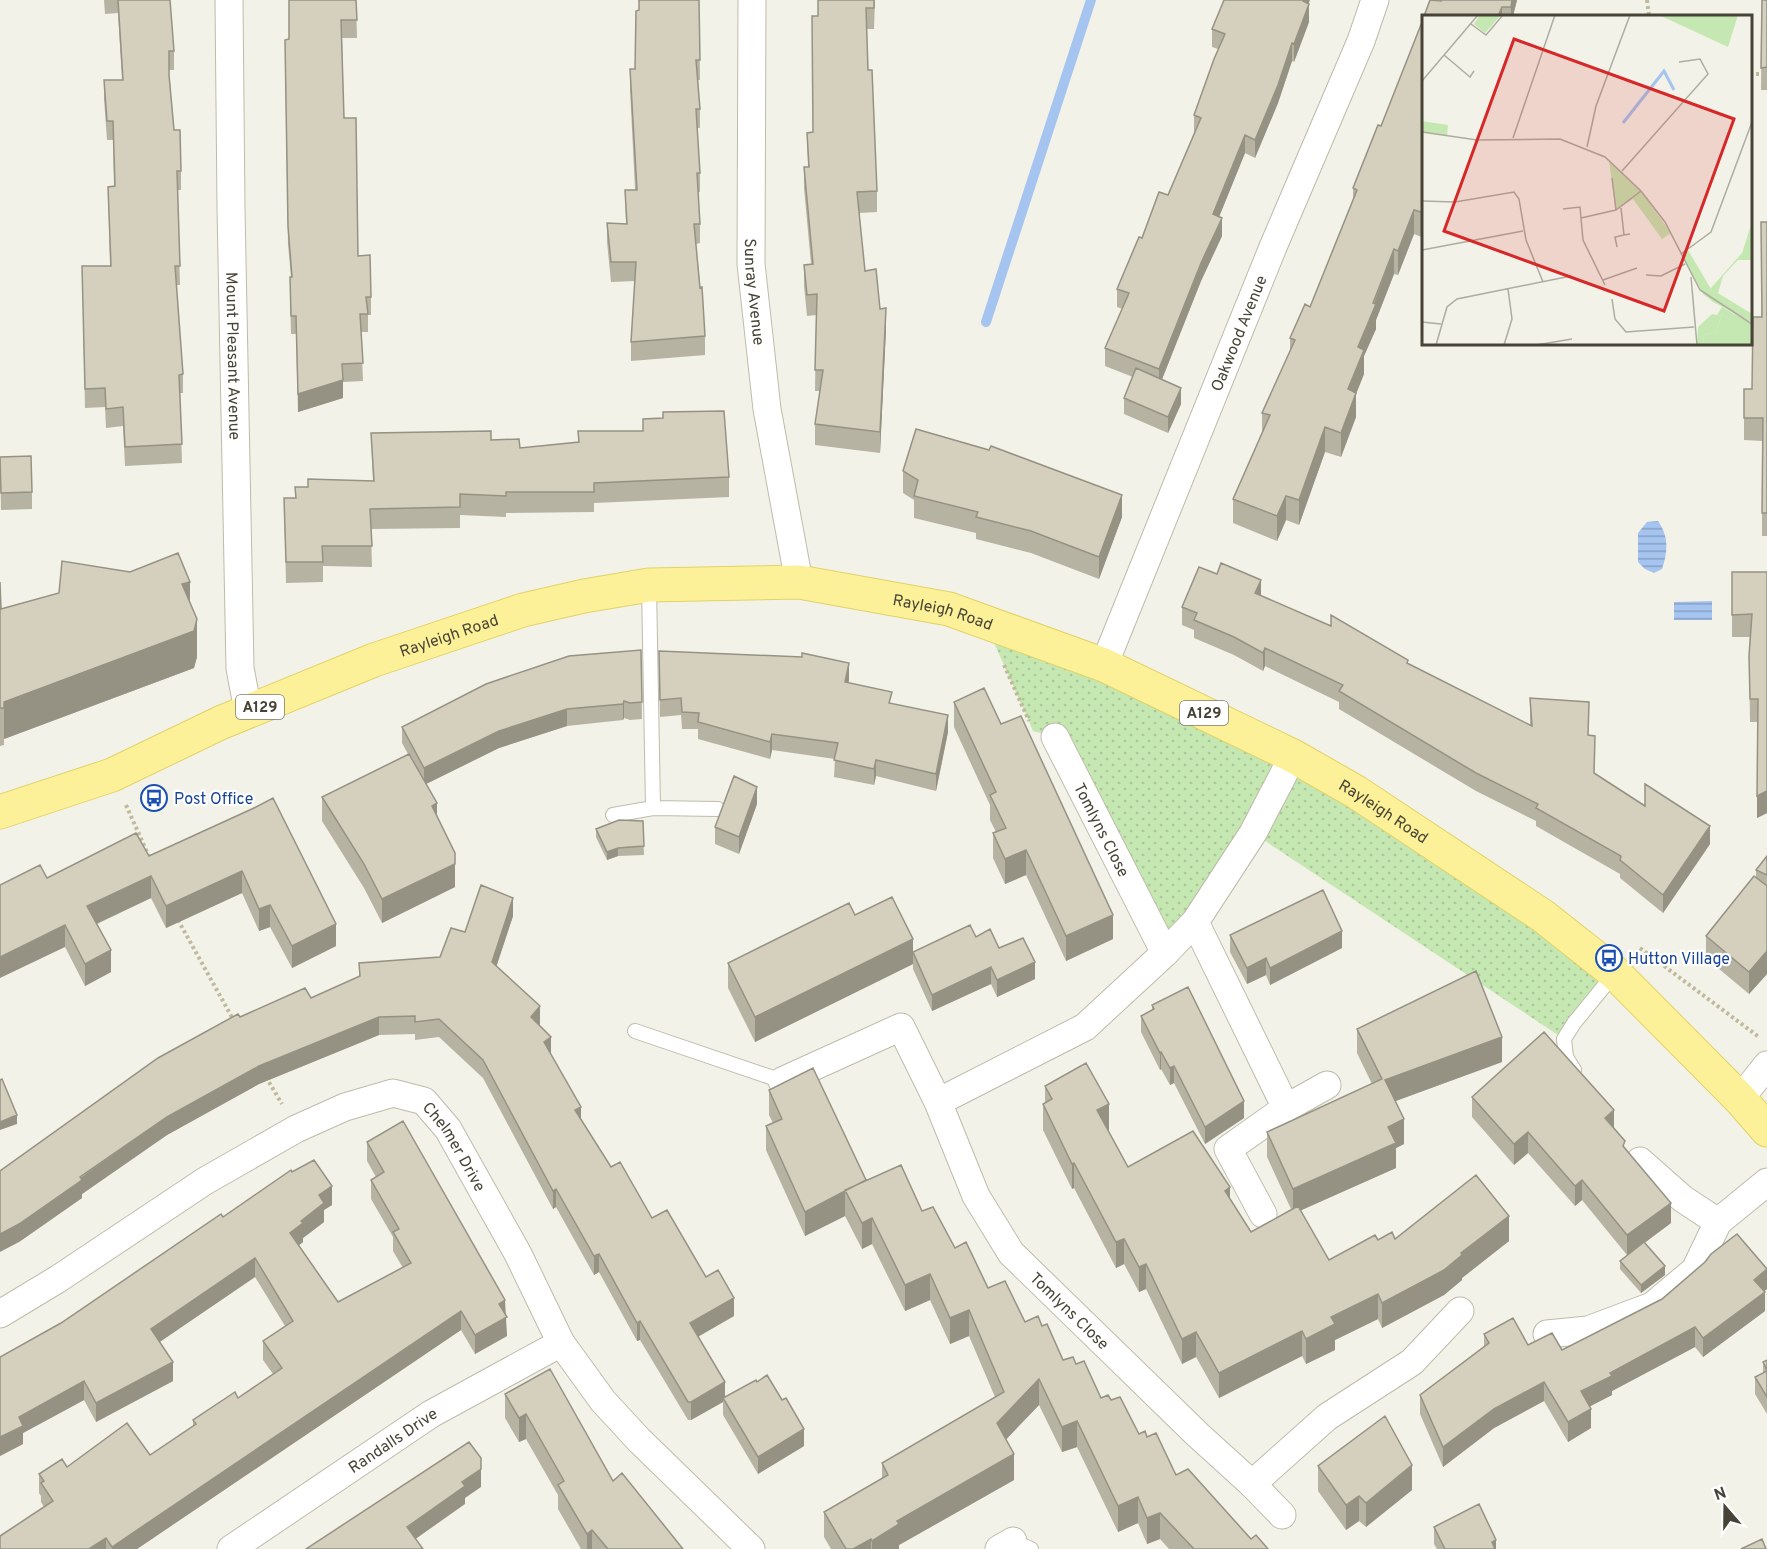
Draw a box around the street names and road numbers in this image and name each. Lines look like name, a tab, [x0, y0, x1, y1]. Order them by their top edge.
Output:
street label: Sunray Avenue	[739, 238, 768, 347]
street label: Mount Pleasant Avenue	[220, 272, 244, 440]
street label: Oakwood Avenue	[1208, 273, 1272, 395]
street label: Rayleigh Road	[891, 591, 995, 636]
street label: Rayleigh Road	[397, 611, 501, 663]
road number: A129	[236, 695, 284, 719]
road number: A129	[1180, 701, 1228, 725]
street label: Rayleigh Road	[1334, 776, 1431, 849]
street label: Tomlyns Close	[1068, 780, 1133, 881]
street label: Chelmer Drive	[417, 1099, 489, 1196]
street label: Tomlyns Close	[1025, 1269, 1112, 1355]
street label: Randalls Drive	[345, 1404, 442, 1479]

